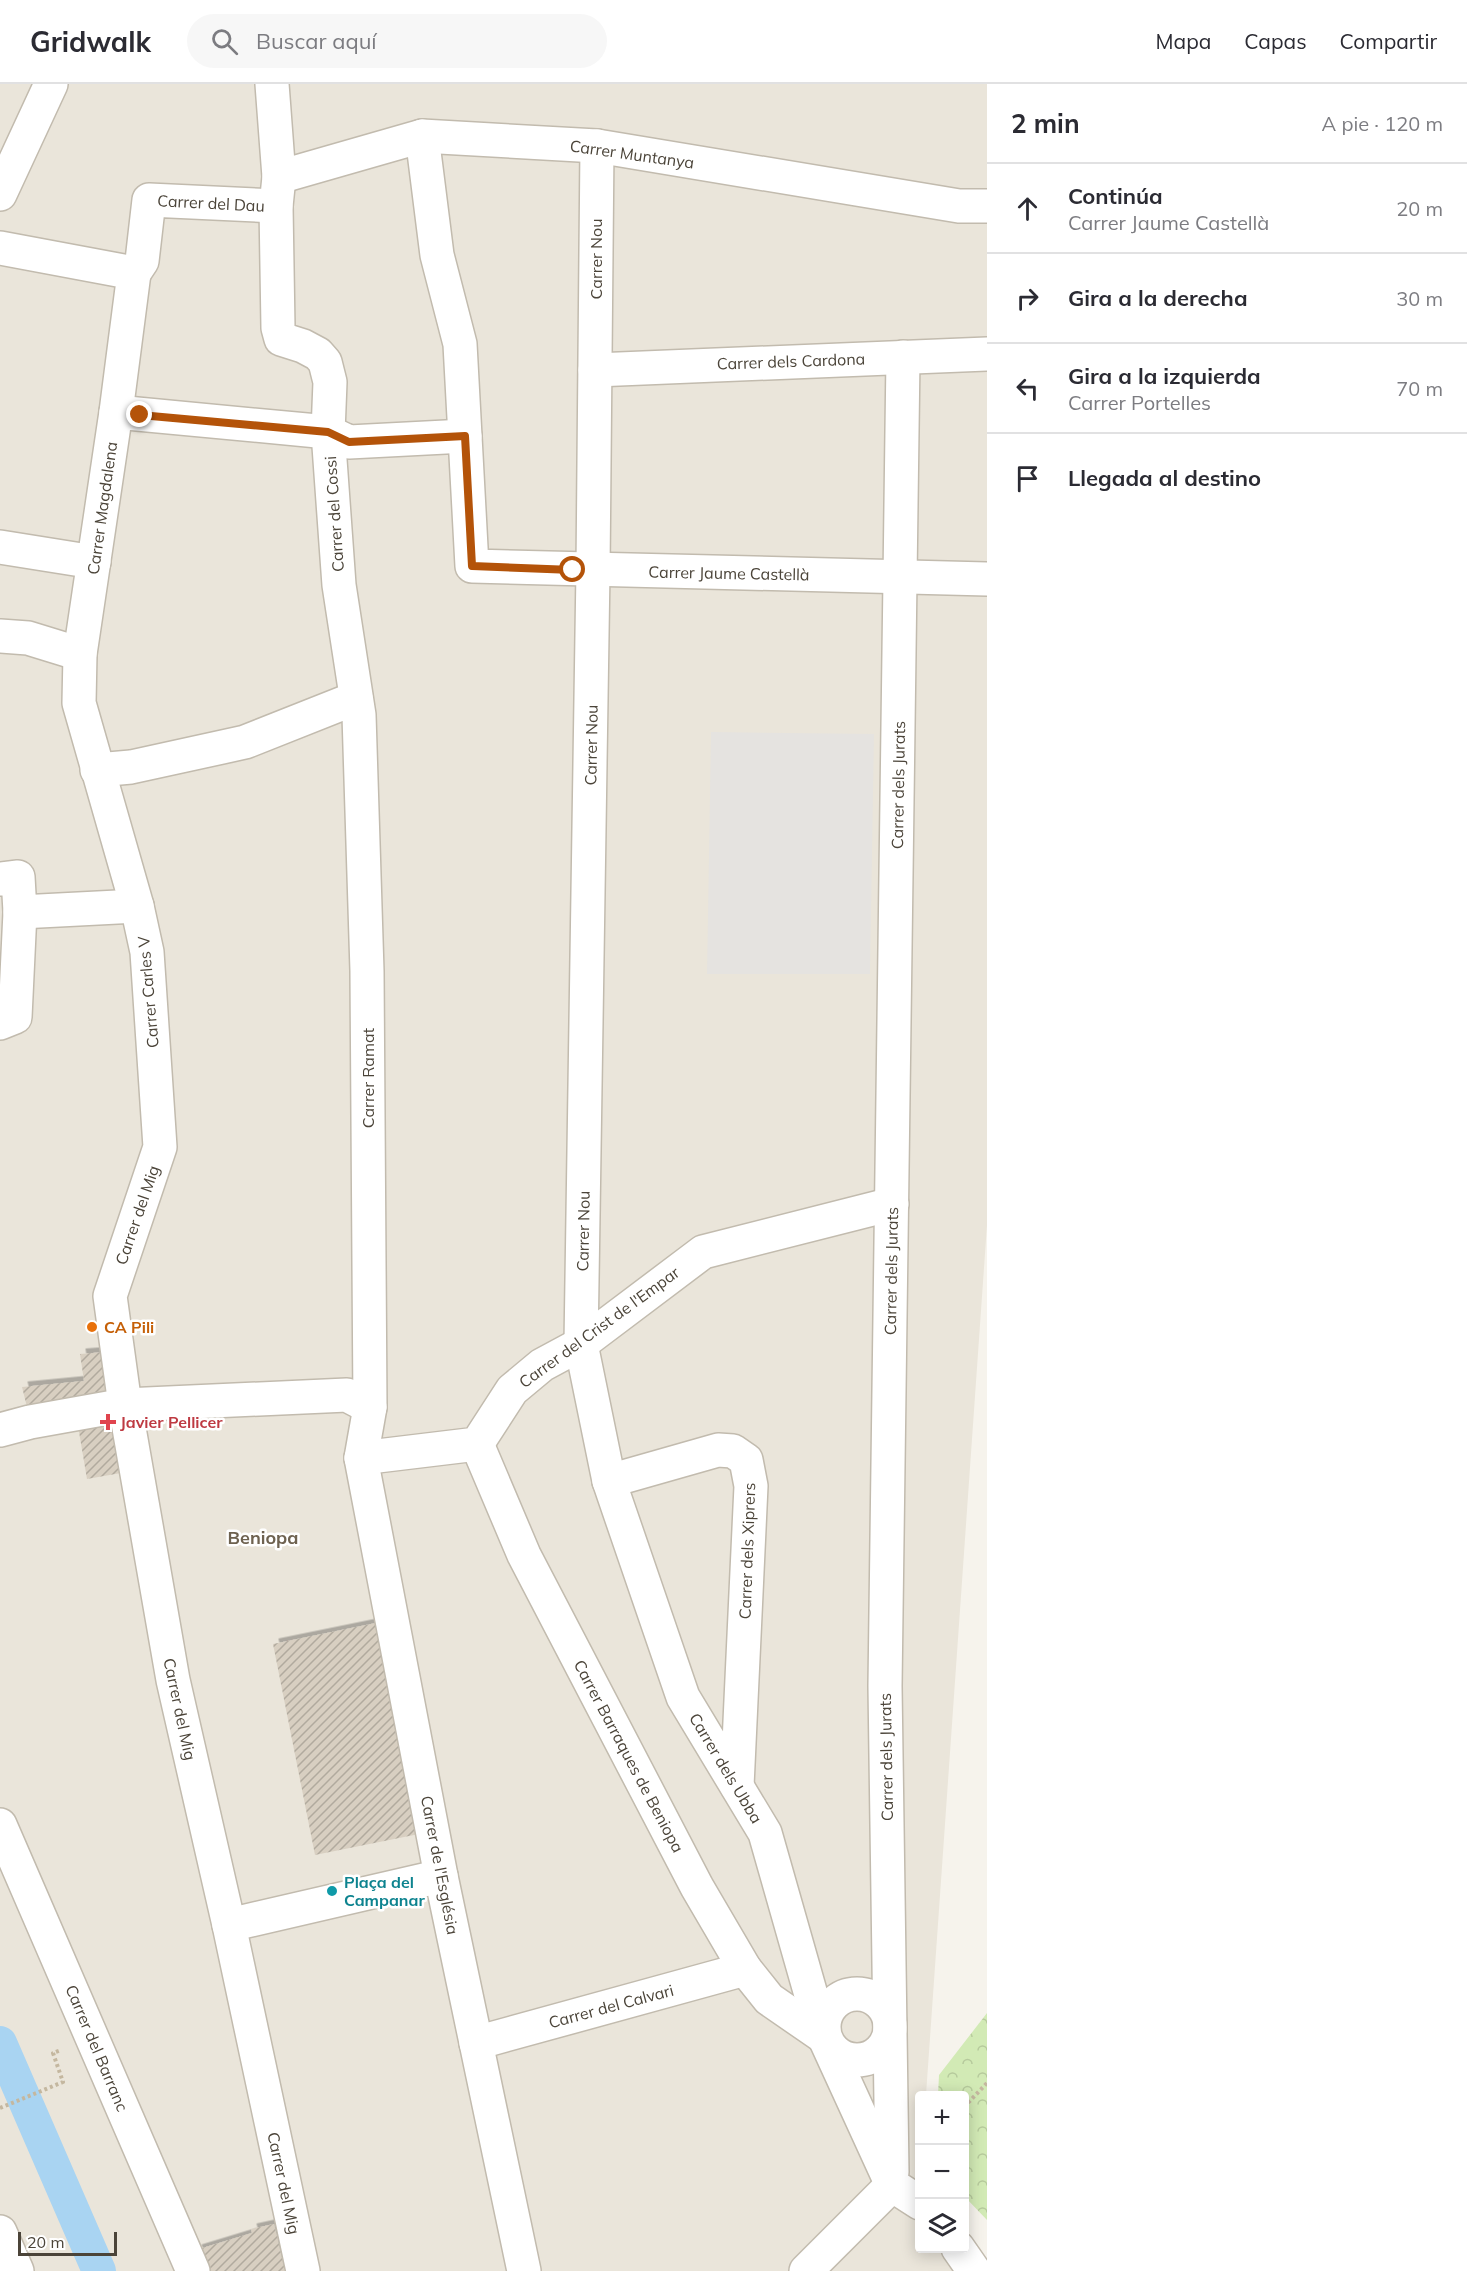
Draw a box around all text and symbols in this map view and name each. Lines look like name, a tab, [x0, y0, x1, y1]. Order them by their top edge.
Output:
search box	[187, 14, 607, 68]
text: Gridwalk	[30, 24, 151, 59]
icon: search	[208, 25, 241, 58]
text: Buscar aquí	[256, 27, 377, 55]
text: Mapa	[1156, 28, 1211, 54]
text: Capas	[1244, 28, 1307, 54]
text: Compartir	[1340, 28, 1437, 54]
text: 2 min	[1011, 107, 1080, 140]
text: A pie · 120 m	[1322, 111, 1443, 136]
street label: Carrer Muntanya	[569, 135, 695, 173]
text: Continúa	[1068, 182, 1163, 210]
street label: Carrer del Dau	[157, 190, 265, 216]
icon: ahead	[1011, 192, 1044, 225]
text: 20 m	[1396, 196, 1443, 221]
text: Carrer Jaume Castellà	[1068, 210, 1269, 235]
street label: Carrer Nou	[586, 219, 606, 299]
icon: right	[1011, 282, 1044, 315]
text: Gira a la derecha	[1068, 284, 1248, 312]
text: 30 m	[1396, 286, 1443, 311]
street label: Carrer dels Cardona	[716, 348, 866, 374]
text: Gira a la izquierda	[1068, 362, 1261, 390]
icon: left	[1011, 372, 1044, 405]
text: 70 m	[1396, 376, 1443, 401]
text: Carrer Portelles	[1068, 390, 1211, 415]
route end	[126, 401, 152, 427]
street label: Carrer Magdalena	[83, 440, 121, 576]
street label: Carrer del Cossi	[320, 455, 348, 573]
icon: arrive	[1011, 462, 1044, 495]
text: Llegada al destino	[1068, 464, 1261, 492]
route start	[559, 556, 585, 582]
street label: Carrer Jaume Castellà	[648, 562, 810, 584]
street label: Carrer Nou	[580, 704, 602, 786]
street label: Carrer dels Jurats	[887, 721, 909, 849]
street label: Carrer Carles V	[133, 934, 163, 1049]
street label: Carrer Ramat	[358, 1027, 378, 1128]
street label: Carrer del Mig	[111, 1163, 163, 1267]
street label: Carrer Nou	[572, 1190, 594, 1272]
street label: Carrer dels Jurats	[880, 1207, 902, 1335]
street label: Carrer del Crist de l'Empar	[515, 1262, 683, 1392]
place label: CA Pili	[104, 1317, 154, 1337]
marker: CA Pili	[85, 1320, 99, 1334]
place label: Javier Pellicer	[120, 1412, 223, 1432]
marker: Javier Pellicer	[101, 1415, 115, 1429]
street label: Carrer dels Xiprers	[735, 1482, 759, 1620]
district label: Beniopa	[228, 1526, 298, 1549]
street label: Carrer del Mig	[159, 1656, 201, 1762]
street label: Carrer Barraques de Beniopa	[570, 1656, 688, 1856]
street label: Carrer dels Jurats	[875, 1693, 897, 1821]
street label: Carrer dels Ubba	[685, 1709, 767, 1827]
street label: Carrer de l'Església	[417, 1794, 463, 1936]
place label: Plaça del Campanar	[344, 1872, 425, 1910]
marker: Plaça del Campanar	[325, 1884, 339, 1898]
street label: Carrer del Calvari	[546, 1980, 676, 2032]
street label: Carrer del Barranc	[61, 1982, 133, 2114]
map controls	[915, 2091, 969, 2253]
button: +	[915, 2091, 969, 2145]
street label: Carrer del Mig	[263, 2130, 305, 2236]
button: −	[915, 2145, 969, 2199]
button: layers	[915, 2199, 969, 2253]
scale bar	[18, 2229, 117, 2256]
text: 20 m	[27, 2232, 64, 2252]

